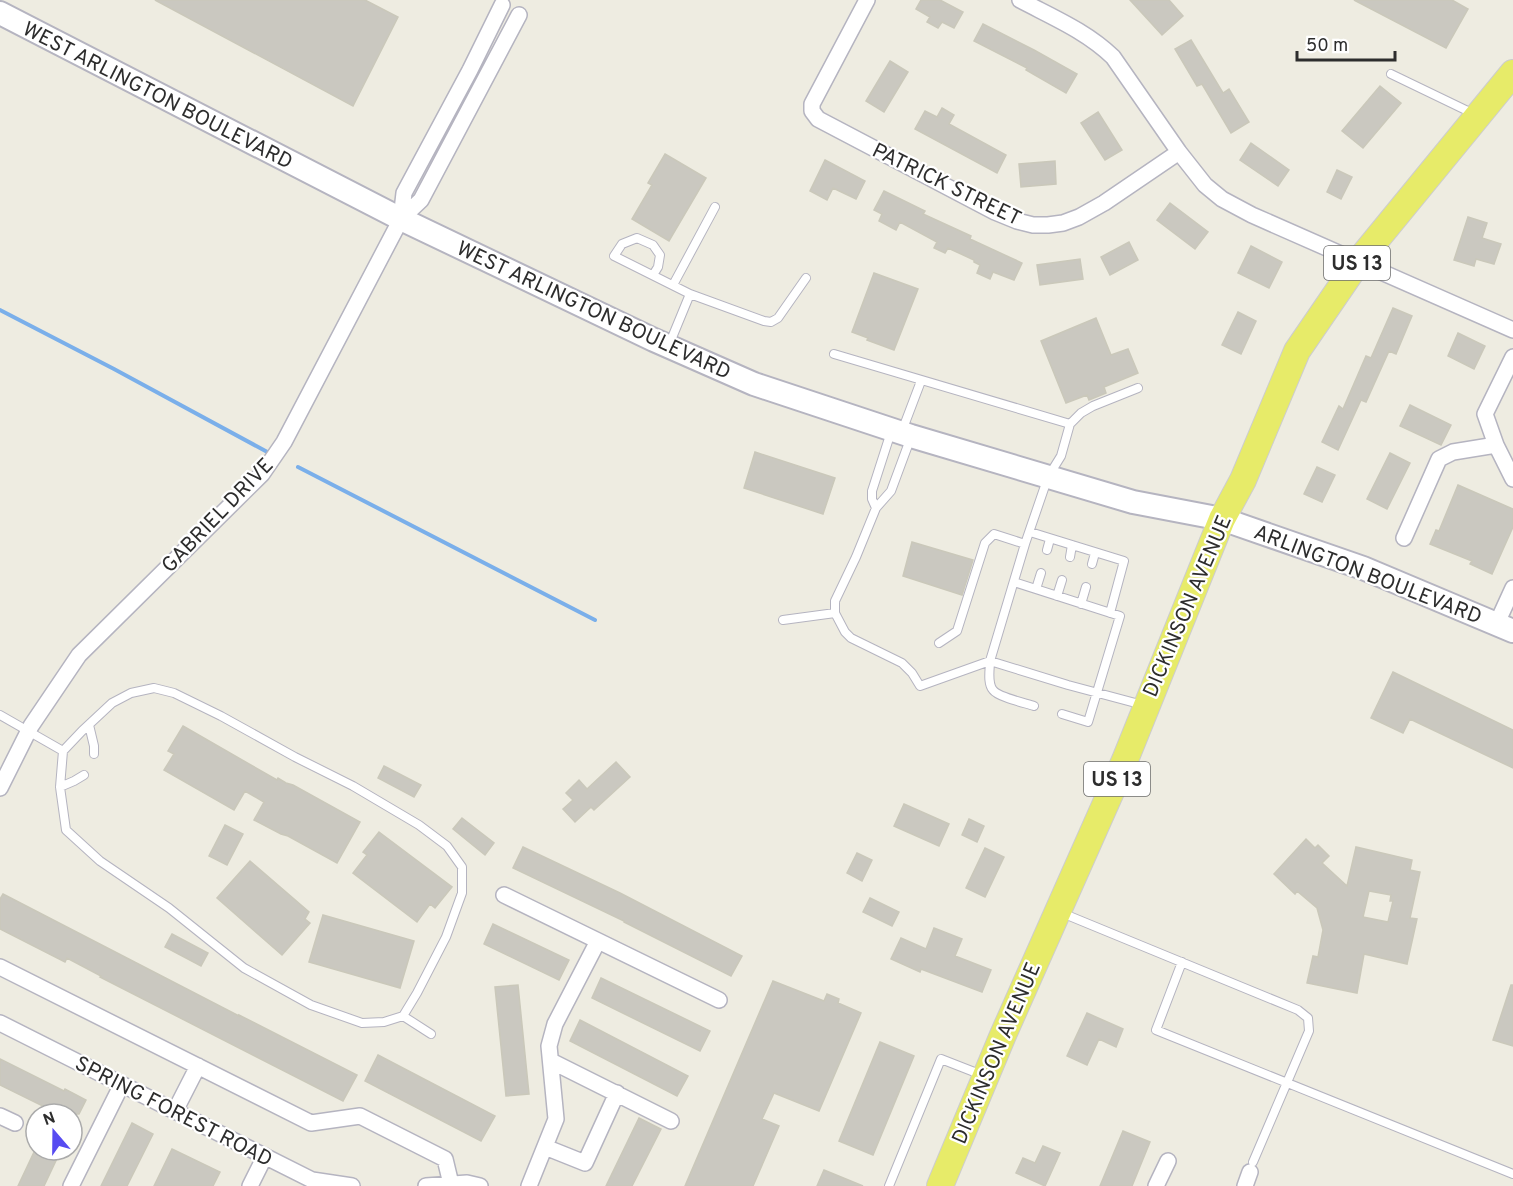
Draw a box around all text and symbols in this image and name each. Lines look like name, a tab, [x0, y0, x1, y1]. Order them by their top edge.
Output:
street label: WEST ARLINGTON BOULEVARD	[18, 16, 297, 176]
scale bar	[1297, 24, 1394, 62]
text: 50 m	[1306, 35, 1348, 58]
street label: PATRICK STREET	[867, 138, 1025, 233]
street label: WEST ARLINGTON BOULEVARD	[452, 236, 735, 387]
road number: US 13	[1324, 246, 1390, 280]
street label: GABRIEL DRIVE	[156, 453, 280, 579]
street label: DICKINSON AVENUE	[1138, 512, 1239, 702]
street label: ARLINGTON BOULEVARD	[1250, 519, 1485, 631]
road number: US 13	[1084, 762, 1150, 796]
street label: DICKINSON AVENUE	[947, 959, 1048, 1149]
street label: SPRING FOREST ROAD	[70, 1051, 277, 1174]
north arrow	[24, 1102, 84, 1162]
text: N	[41, 1108, 58, 1131]

